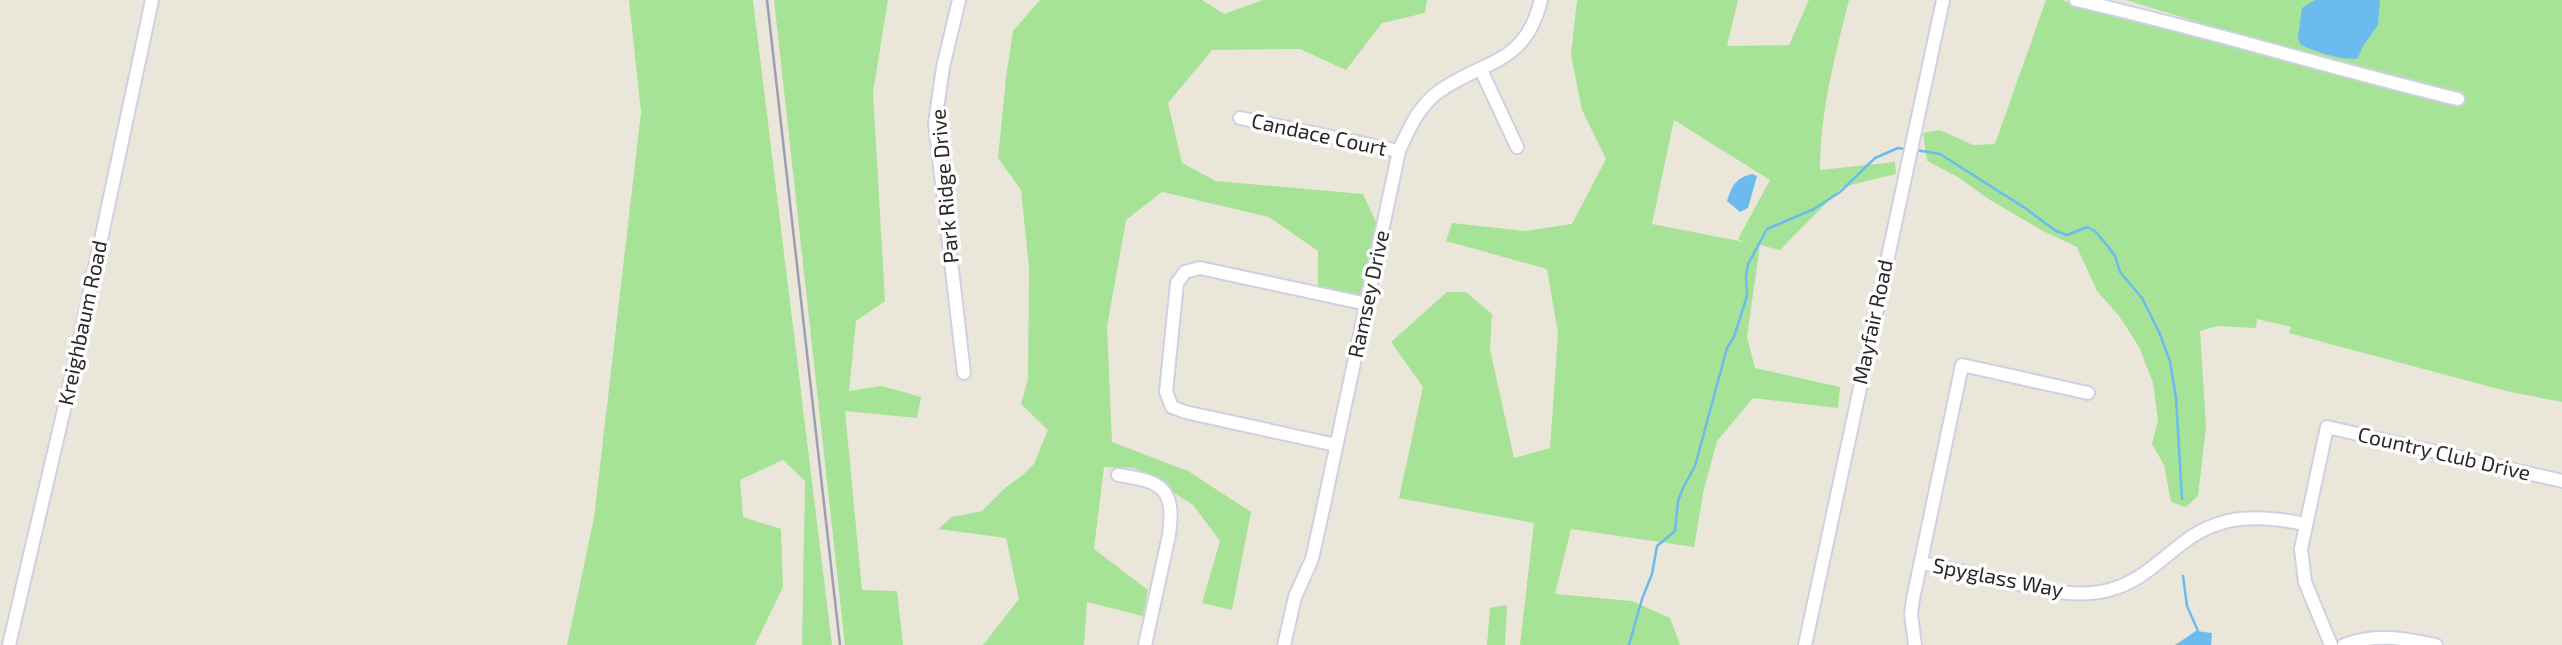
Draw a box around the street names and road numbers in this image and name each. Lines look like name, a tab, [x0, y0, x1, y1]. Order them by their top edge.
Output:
street label: Candace Court	[1249, 107, 1389, 160]
street label: Park Ridge Drive	[924, 108, 963, 264]
street label: Ramsey Drive	[1342, 228, 1393, 360]
street label: Kreighbaum Road	[52, 238, 111, 407]
street label: Mayfair Road	[1846, 257, 1897, 386]
street label: Country Club Drive	[2356, 421, 2533, 485]
street label: Spyglass Way	[1931, 552, 2066, 601]

